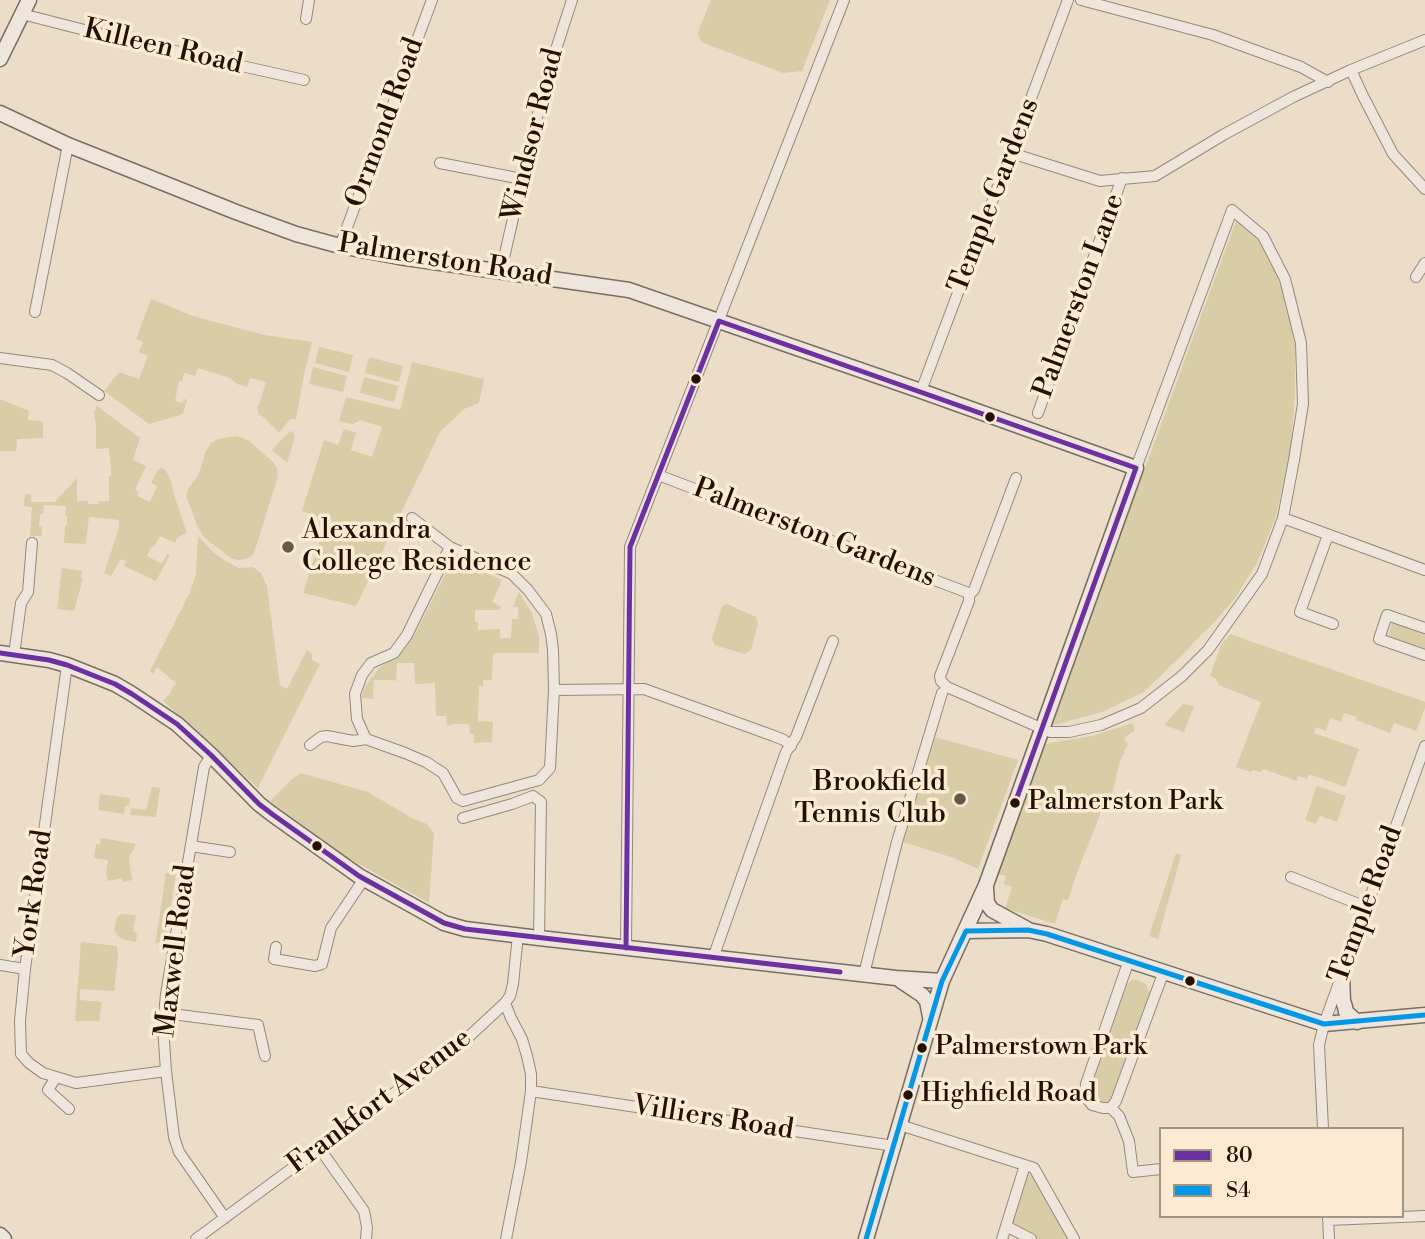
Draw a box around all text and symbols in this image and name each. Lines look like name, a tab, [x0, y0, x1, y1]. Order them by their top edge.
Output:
street label: Killeen Road	[80, 13, 246, 83]
street label: Ormond Road	[340, 34, 432, 212]
street label: Windsor Road	[496, 45, 572, 225]
street label: Temple Gardens	[942, 94, 1048, 298]
street label: Palmerston Lane	[1027, 189, 1133, 403]
street label: Palmerston Road	[336, 228, 554, 294]
unlabelled marker	[689, 372, 703, 386]
unlabelled marker	[983, 410, 997, 424]
street label: Palmerston Gardens	[688, 472, 940, 596]
place label: Alexandra College Residence	[302, 514, 532, 580]
marker: Alexandra College Residence	[280, 539, 296, 555]
place label: Brookfield Tennis Club	[795, 766, 946, 832]
place label: Palmerston Park	[1028, 787, 1222, 819]
marker: Brookfield Tennis Club	[952, 791, 968, 807]
marker: Palmerston Park	[1008, 796, 1022, 810]
street label: Temple Road	[1323, 822, 1411, 988]
street label: York Road	[9, 828, 61, 960]
unlabelled marker	[310, 839, 324, 853]
street label: Maxwell Road	[150, 863, 204, 1039]
unlabelled marker	[1183, 974, 1197, 988]
street label: Frankfort Avenue	[281, 1022, 479, 1182]
place label: Palmerstown Park	[935, 1032, 1147, 1064]
marker: Palmerstown Park	[915, 1041, 929, 1055]
place label: Highfield Road	[921, 1079, 1097, 1111]
marker: Highfield Road	[901, 1088, 915, 1102]
street label: Villiers Road	[630, 1090, 796, 1148]
legend	[1159, 1127, 1404, 1218]
text: 80	[1226, 1143, 1253, 1169]
text: S4	[1226, 1178, 1251, 1204]

